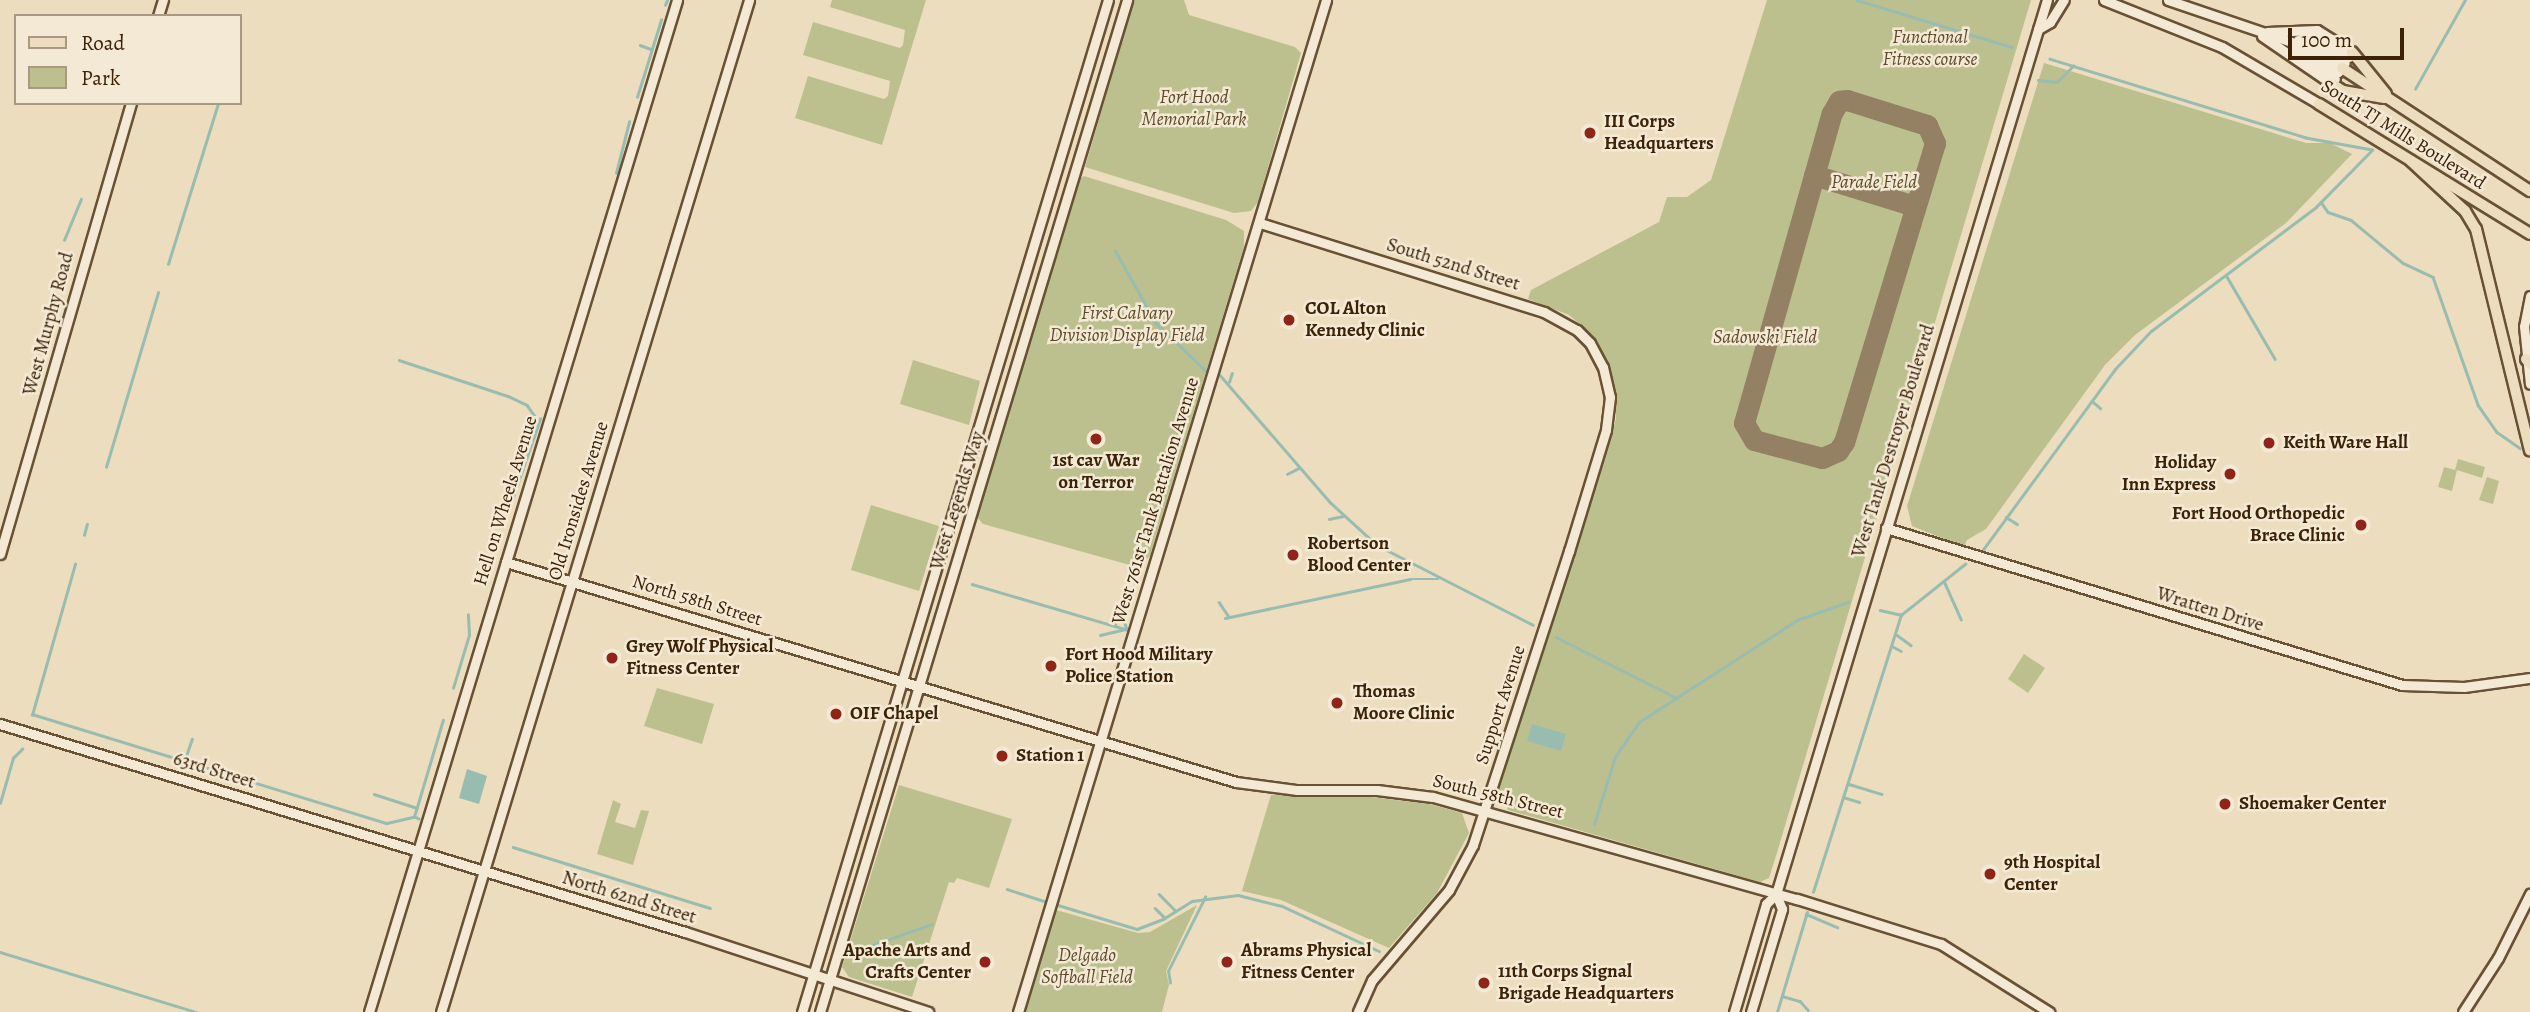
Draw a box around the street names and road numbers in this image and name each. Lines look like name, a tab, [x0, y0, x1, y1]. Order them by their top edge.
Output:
street label: South TJ Mills Boulevard	[2316, 75, 2490, 195]
street label: South 52nd Street	[1384, 234, 1522, 296]
street label: West Murphy Road	[19, 250, 79, 398]
street label: West Tank Destroyer Boulevard	[1848, 322, 1940, 560]
street label: West 761st Tank Battalion Avenue	[1108, 375, 1204, 627]
street label: Hell on Wheels Avenue	[469, 413, 543, 589]
street label: Old Ironsides Avenue	[544, 419, 614, 583]
street label: West Legends Way	[926, 429, 990, 573]
street label: North 58th Street	[629, 570, 765, 632]
street label: Wratten Drive	[2154, 583, 2266, 637]
street label: Support Avenue	[1471, 643, 1531, 767]
street label: 63rd Street	[170, 748, 258, 794]
street label: South 58th Street	[1430, 770, 1566, 824]
street label: North 62nd Street	[559, 867, 699, 929]

